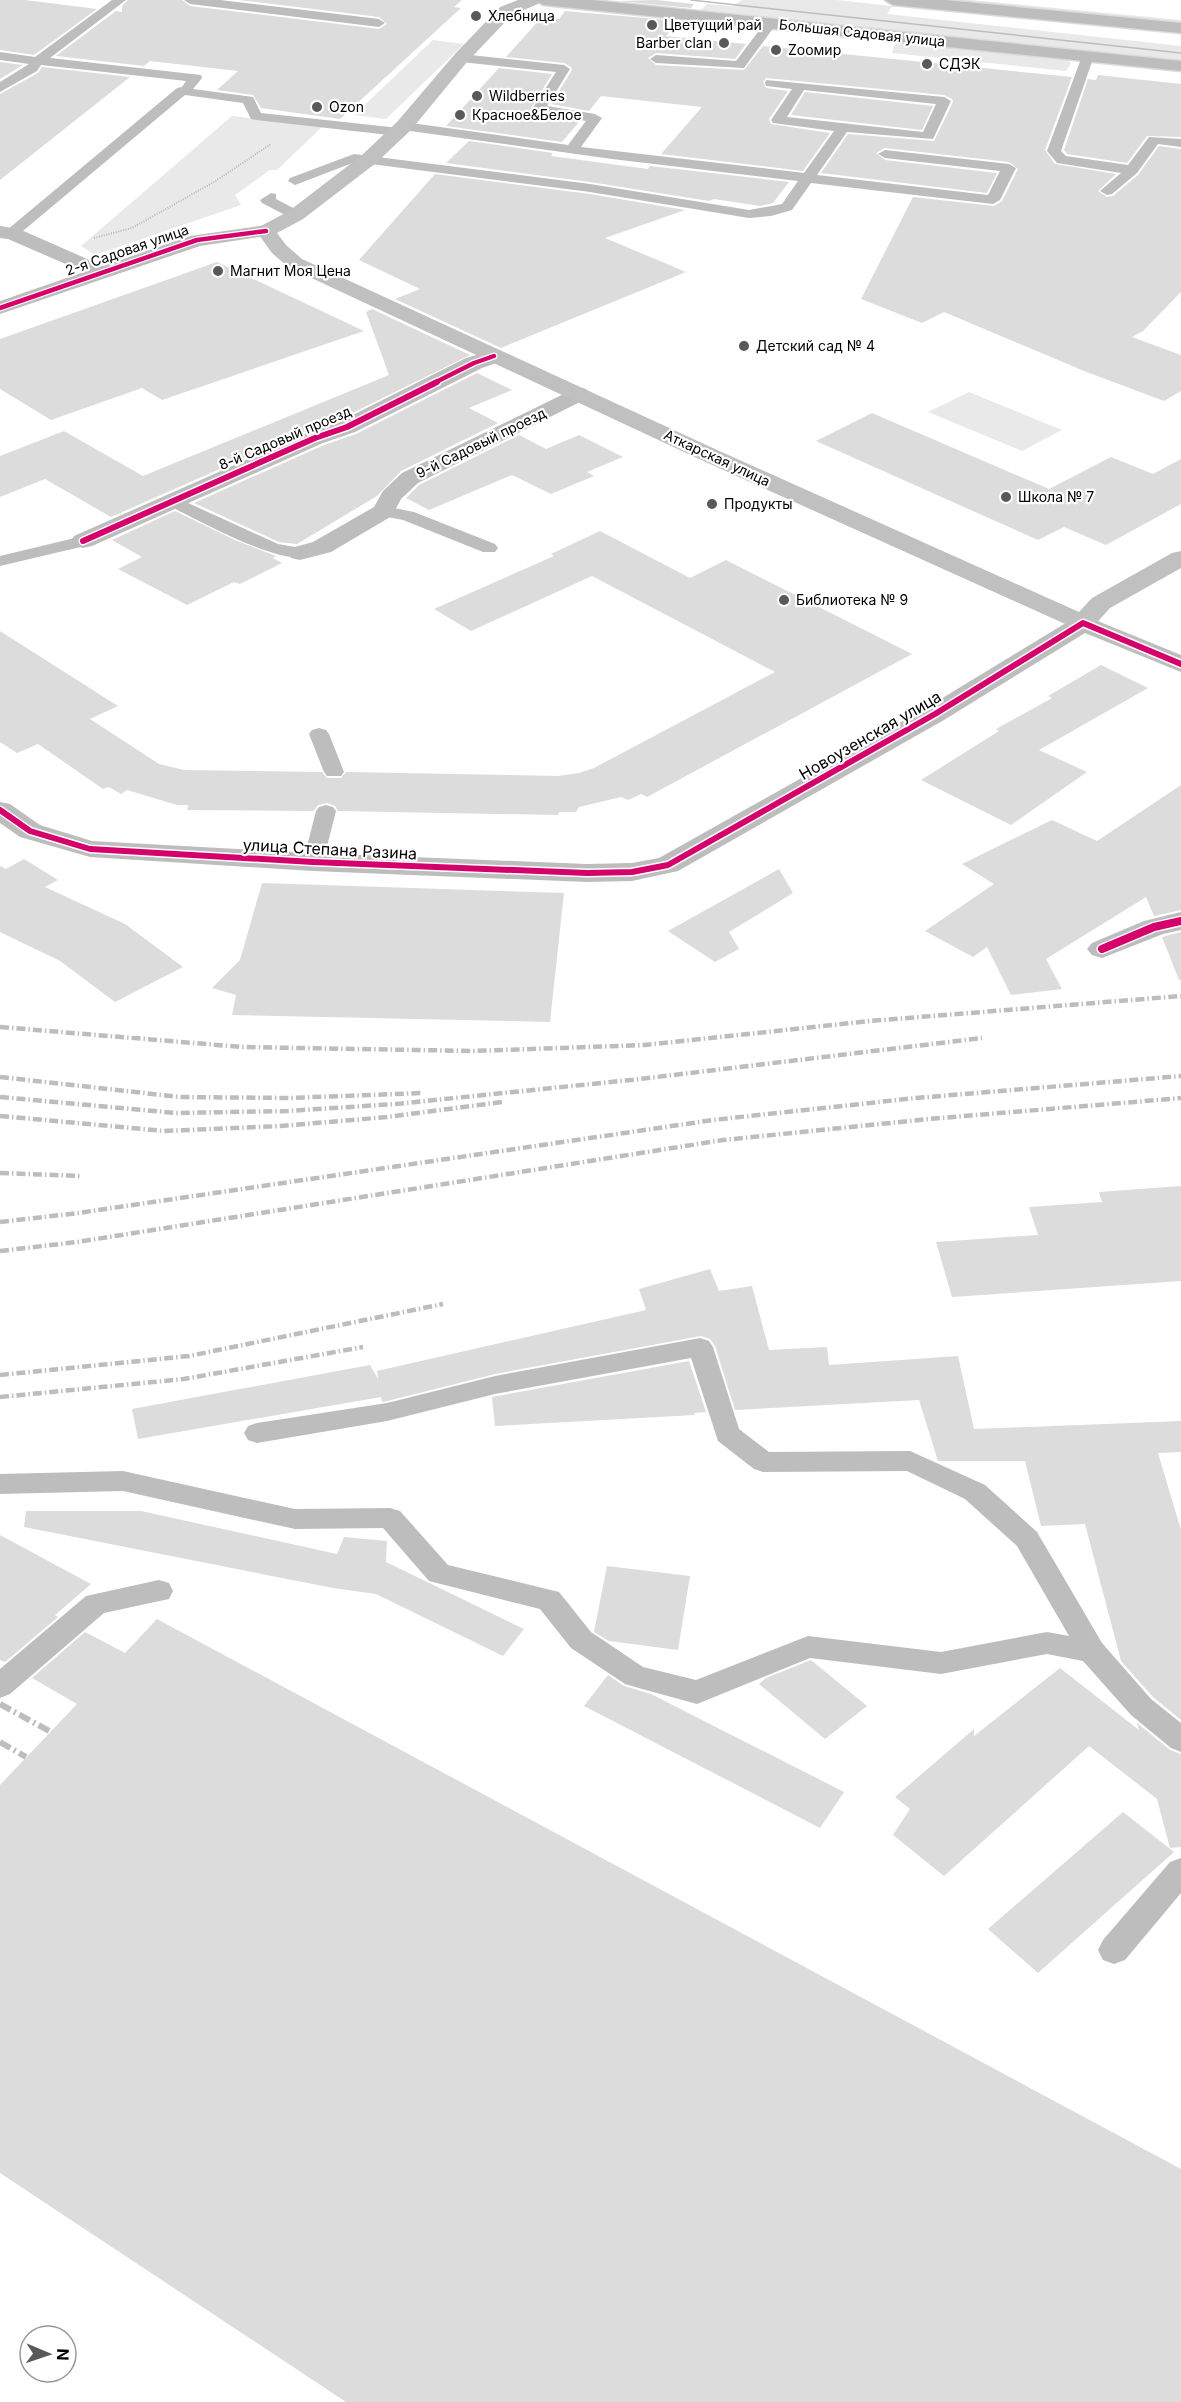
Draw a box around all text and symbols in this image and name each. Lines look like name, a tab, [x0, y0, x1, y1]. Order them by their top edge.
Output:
place label: Хлебница	[488, 7, 555, 24]
marker: Хлебница	[469, 9, 483, 23]
street label: Большая Садовая улица	[778, 15, 946, 50]
place label: Цветущий рай	[664, 16, 762, 33]
marker: Цветущий рай	[645, 18, 659, 32]
place label: Barber clan	[636, 34, 712, 51]
marker: Barber clan	[717, 36, 731, 50]
place label: Zooмир	[788, 41, 841, 58]
marker: Zooмир	[769, 43, 783, 57]
place label: СДЭК	[939, 55, 981, 72]
marker: СДЭК	[920, 57, 934, 71]
place label: Wildberries	[489, 87, 565, 104]
marker: Wildberries	[470, 89, 484, 103]
place label: Ozon	[329, 98, 364, 115]
marker: Ozon	[310, 100, 324, 114]
place label: Красное&Белое	[472, 106, 582, 123]
marker: Красное&Белое	[453, 108, 467, 122]
street label: 2-я Садовая улица	[63, 220, 191, 279]
place label: Магнит Моя Цена	[230, 262, 351, 279]
marker: Магнит Моя Цена	[211, 264, 225, 278]
place label: Детский сад № 4	[756, 337, 875, 354]
marker: Детский сад № 4	[737, 339, 751, 353]
street label: 8-й Садовый проезд	[216, 402, 354, 473]
street label: 9-й Садовый проезд	[413, 404, 549, 481]
street label: Аткарская улица	[661, 426, 773, 490]
place label: Школа № 7	[1018, 488, 1094, 505]
marker: Школа № 7	[999, 490, 1013, 504]
place label: Продукты	[724, 495, 793, 512]
marker: Продукты	[705, 497, 719, 511]
place label: Библиотека № 9	[796, 591, 908, 608]
marker: Библиотека № 9	[777, 593, 791, 607]
street label: Новоузенская улица	[795, 686, 945, 784]
street label: улица Степана Разина	[242, 834, 418, 864]
north arrow	[18, 2324, 78, 2384]
text: N	[53, 2348, 73, 2361]

